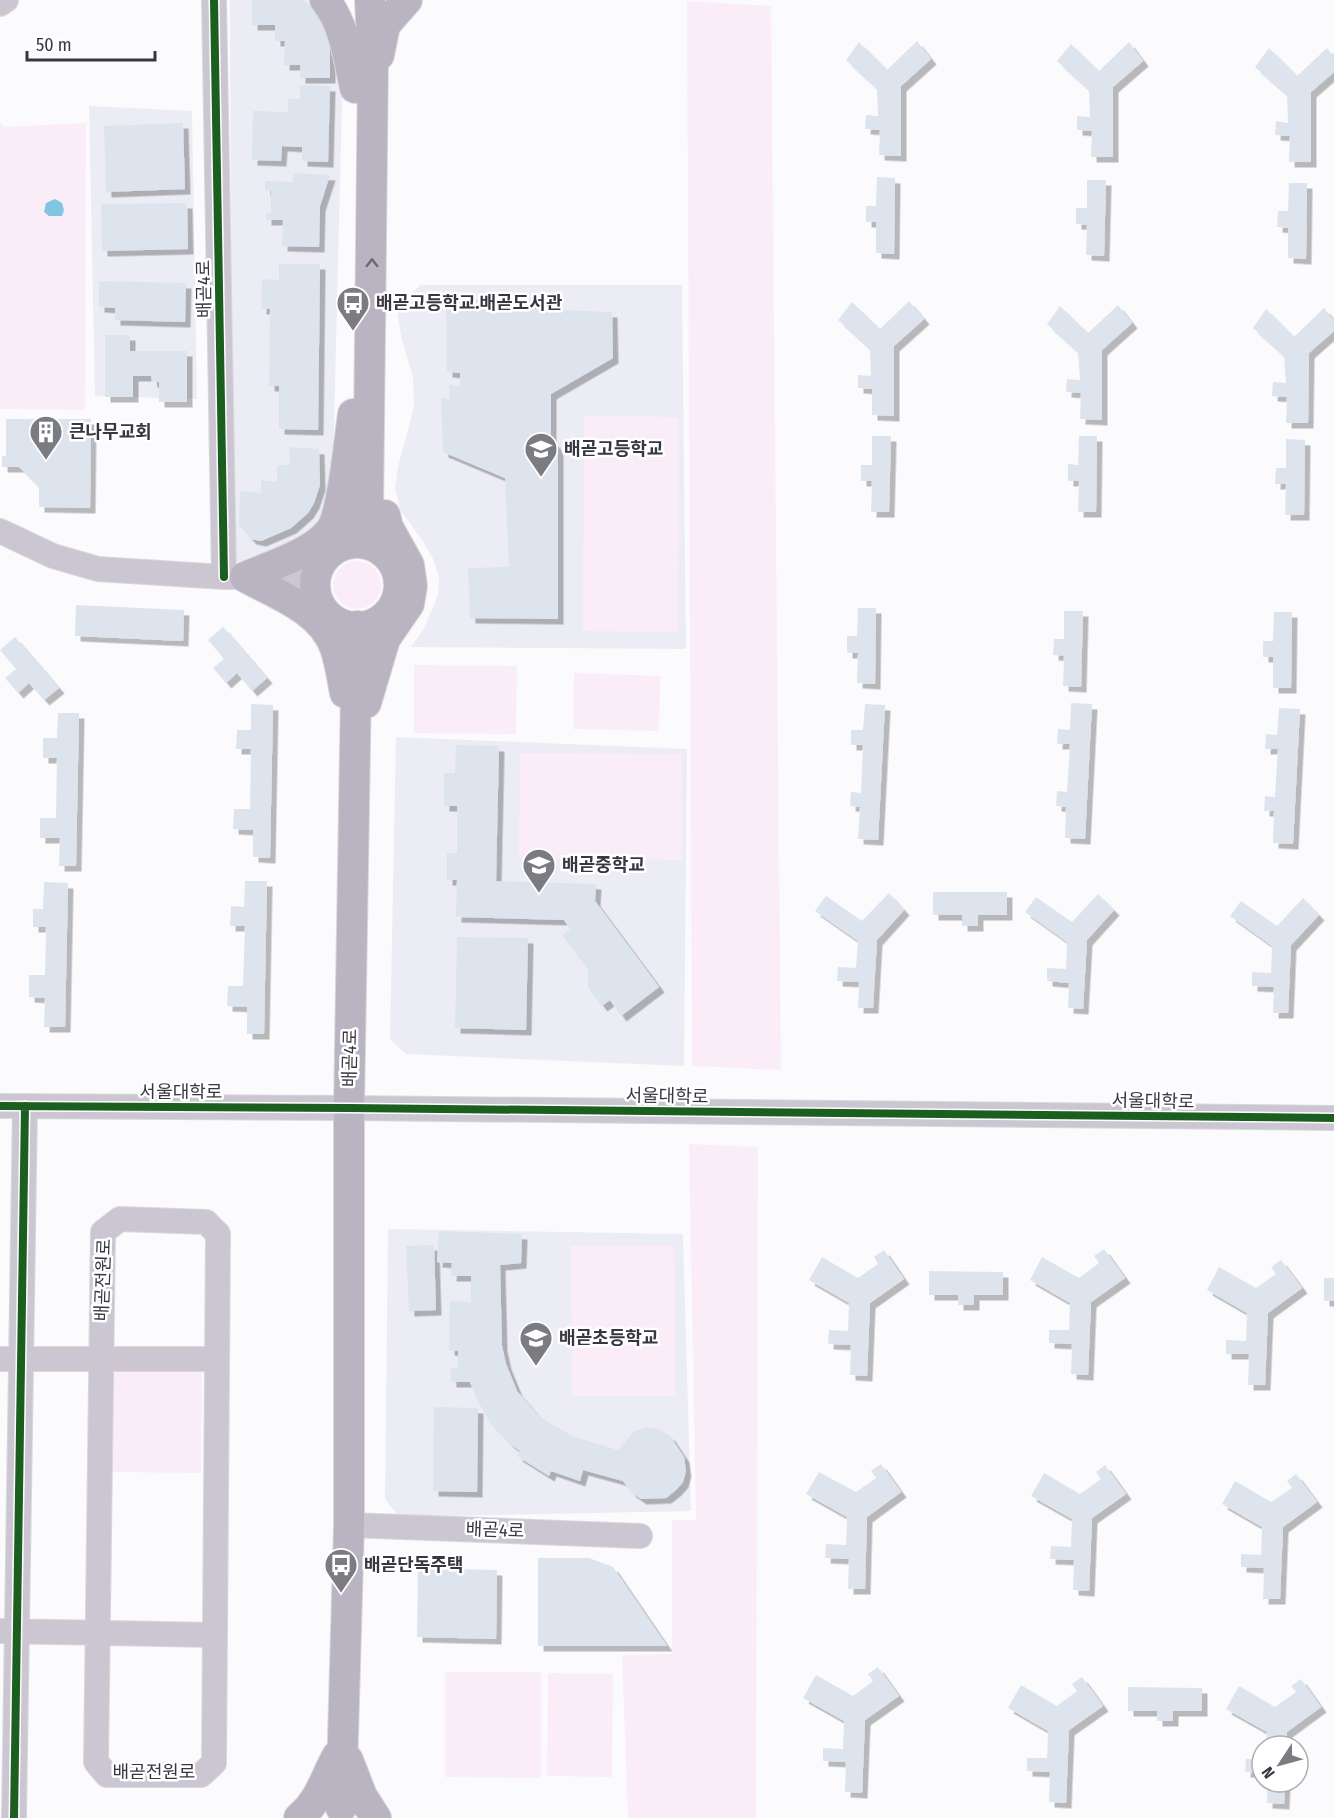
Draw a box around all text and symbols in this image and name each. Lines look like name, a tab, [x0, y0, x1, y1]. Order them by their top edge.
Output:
scale bar	[27, 24, 154, 62]
text: 50 m	[36, 34, 72, 56]
one-way arrow	[366, 258, 378, 267]
street label: 배곧4로	[192, 260, 216, 318]
bus stop icon: 배곧고등학교.배곧도서관	[335, 285, 371, 332]
place label: 배곧고등학교.배곧도서관	[376, 292, 563, 314]
building icon: 큰나무교회	[28, 414, 64, 461]
place label: 큰나무교회	[69, 421, 152, 443]
school or university icon: 배곧고등학교	[523, 431, 559, 478]
place label: 배곧고등학교	[564, 438, 663, 460]
school or university icon: 배곧중학교	[521, 847, 557, 894]
place label: 배곧중학교	[562, 854, 645, 876]
street label: 배곧4로	[338, 1029, 362, 1087]
street label: 서울대학로	[140, 1081, 222, 1103]
street label: 서울대학로	[625, 1084, 709, 1108]
street label: 서울대학로	[1111, 1089, 1195, 1113]
street label: 배곧전원로	[91, 1238, 115, 1322]
school or university icon: 배곧초등학교	[518, 1320, 554, 1367]
place label: 배곧초등학교	[559, 1327, 658, 1349]
street label: 배곧4로	[465, 1518, 525, 1542]
bus stop icon: 배곧단독주택	[323, 1547, 359, 1594]
place label: 배곧단독주택	[364, 1554, 463, 1576]
north arrow	[1250, 1734, 1310, 1794]
street label: 배곧전원로	[113, 1761, 195, 1783]
text: N	[1258, 1763, 1279, 1782]

